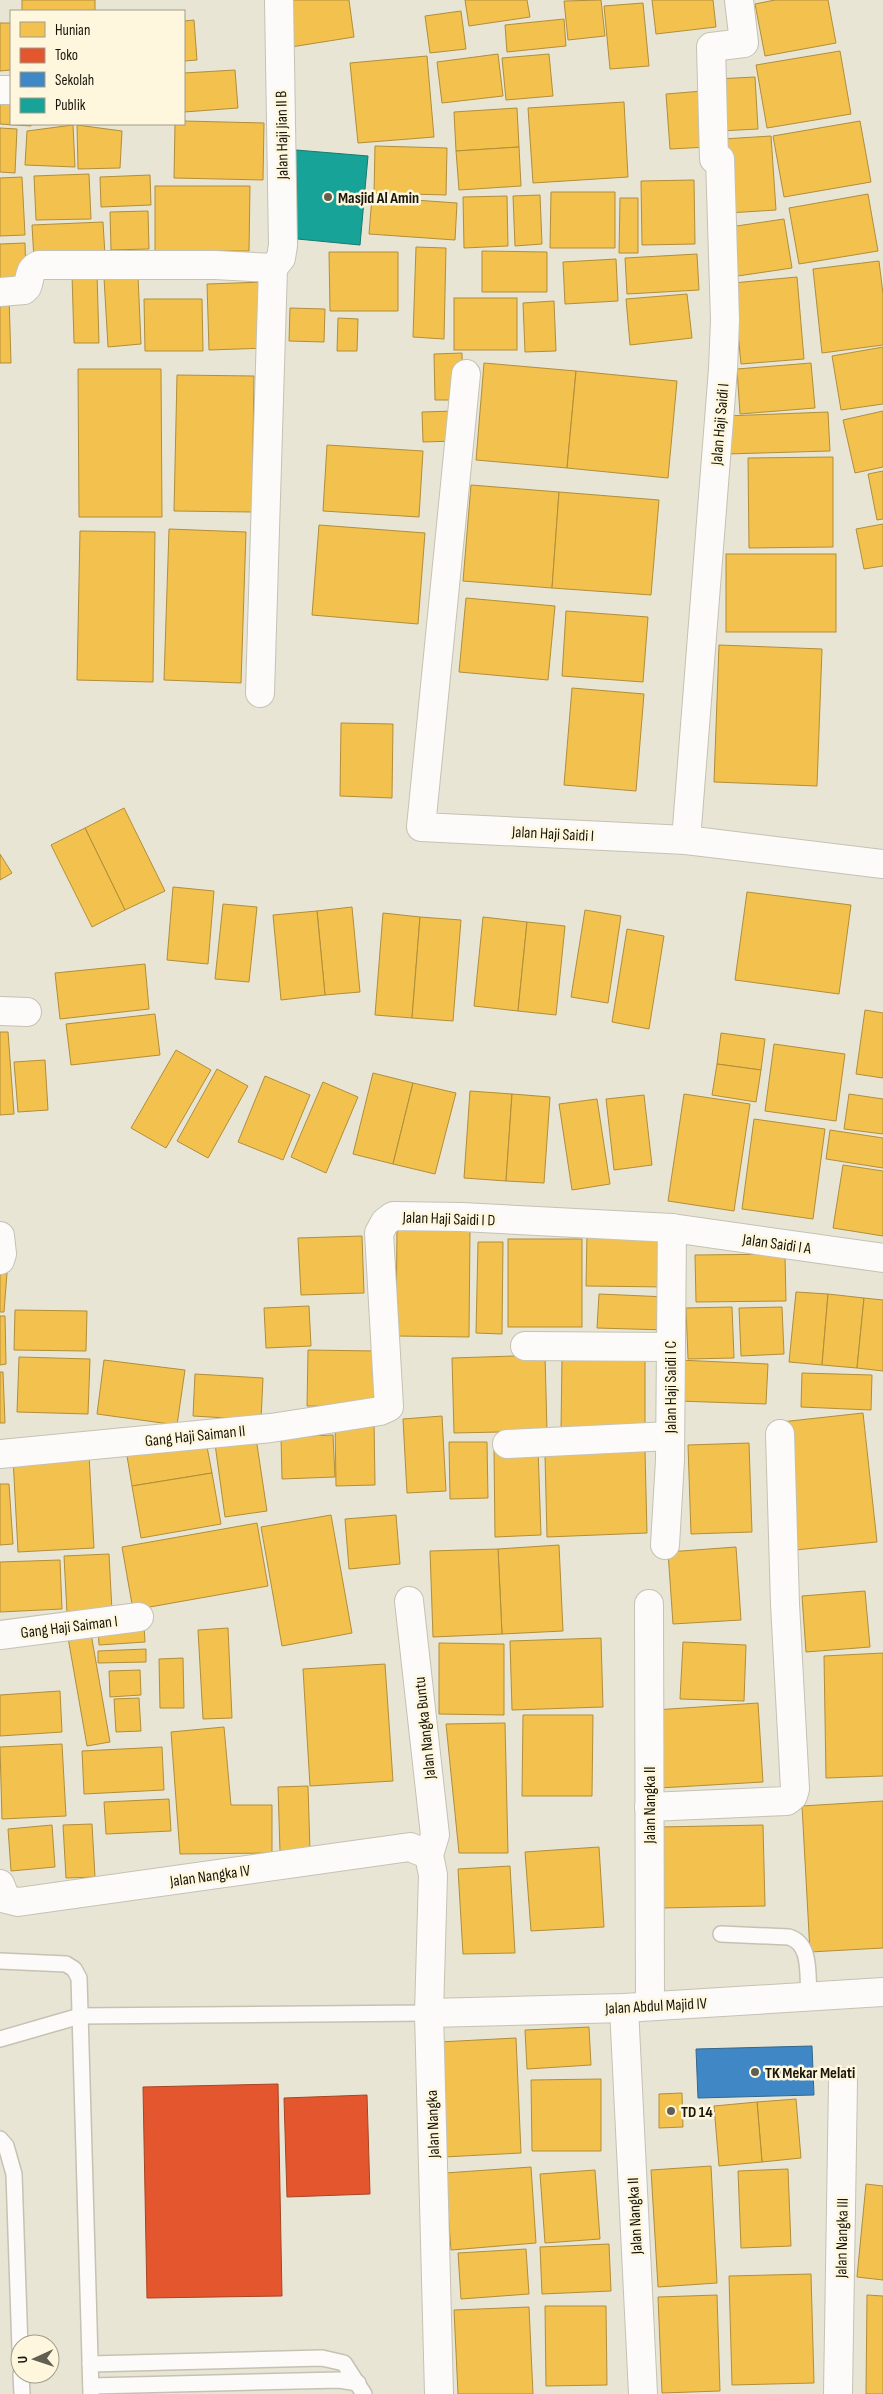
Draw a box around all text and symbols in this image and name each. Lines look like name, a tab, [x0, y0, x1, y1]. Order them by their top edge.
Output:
legend	[10, 10, 185, 125]
text: Hunian	[55, 21, 90, 40]
text: Toko	[55, 46, 78, 65]
text: Sekolah	[55, 71, 94, 90]
street label: Jalan Haji Jian II B	[272, 91, 293, 180]
text: Publik	[55, 96, 86, 115]
place label: Masjid Al Amin	[338, 189, 419, 208]
marker: Masjid Al Amin	[322, 191, 334, 203]
street label: Jalan Haji Saidi I	[707, 382, 734, 467]
street label: Jalan Haji Saidi I	[510, 823, 594, 846]
street label: Jalan Haji Saidi I D	[401, 1208, 496, 1231]
street label: Jalan Saidi I A	[740, 1230, 812, 1259]
street label: Jalan Haji Saidi I C	[662, 1341, 681, 1434]
street label: Gang Haji Saiman II	[144, 1422, 246, 1451]
street label: Gang Haji Saiman I	[20, 1612, 119, 1643]
street label: Jalan Nangka Buntu	[411, 1676, 440, 1781]
street label: Jalan Nangka II	[641, 1767, 660, 1844]
street label: Jalan Nangka IV	[168, 1861, 252, 1892]
street label: Jalan Abdul Majid IV	[604, 1994, 708, 2019]
place label: TK Mekar Melati	[765, 2064, 855, 2083]
marker: TK Mekar Melati	[749, 2066, 761, 2078]
street label: Jalan Nangka	[423, 2090, 444, 2159]
place label: TD 14	[681, 2103, 713, 2122]
marker: TD 14	[665, 2105, 677, 2117]
street label: Jalan Nangka II	[624, 2177, 647, 2256]
street label: Jalan Nangka III	[832, 2198, 853, 2279]
north arrow	[10, 2334, 60, 2384]
text: U	[14, 2356, 31, 2364]

